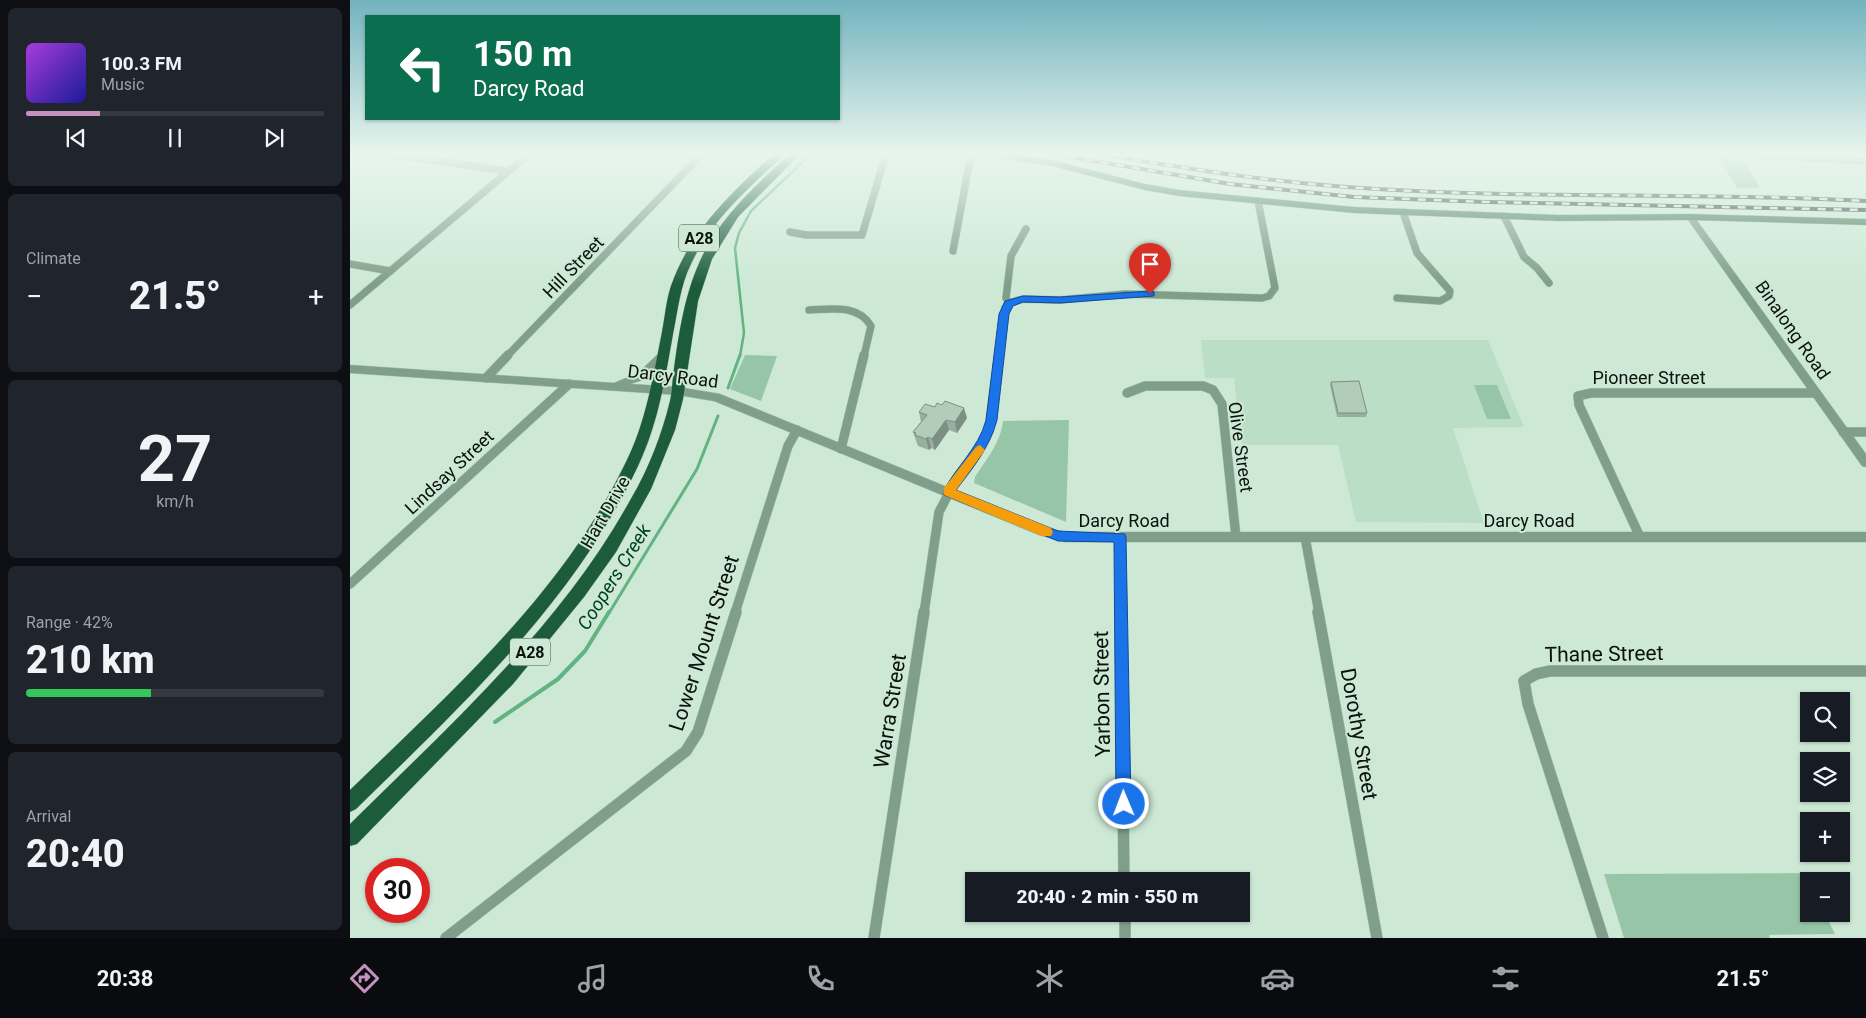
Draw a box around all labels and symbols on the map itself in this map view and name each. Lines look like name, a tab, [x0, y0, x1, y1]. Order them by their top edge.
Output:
road number: A28	[679, 224, 719, 252]
street label: Hill Street	[538, 232, 608, 302]
pin	[1129, 243, 1171, 294]
street label: Binalong Road	[1751, 277, 1835, 383]
street label: Darcy Road	[626, 360, 720, 392]
street label: Pioneer Street	[1592, 367, 1706, 388]
street label: Olive Street	[1224, 400, 1258, 494]
street label: Lindsay Street	[400, 426, 498, 518]
street label: Hart Drive	[576, 472, 634, 552]
street label: Darcy Road	[1078, 510, 1170, 531]
street label: Darcy Road	[1483, 510, 1575, 531]
water label: Coopers Creek	[572, 519, 656, 634]
street label: Lower Mount Street	[664, 552, 744, 734]
street label: Yarbon Street	[1089, 630, 1115, 757]
road number: A28	[510, 638, 550, 666]
street label: Thane Street	[1544, 641, 1664, 667]
street label: Warra Street	[869, 652, 911, 770]
street label: Dorothy Street	[1336, 666, 1382, 802]
position arrow	[1097, 777, 1149, 829]
speed limit sign: 30	[365, 858, 430, 923]

